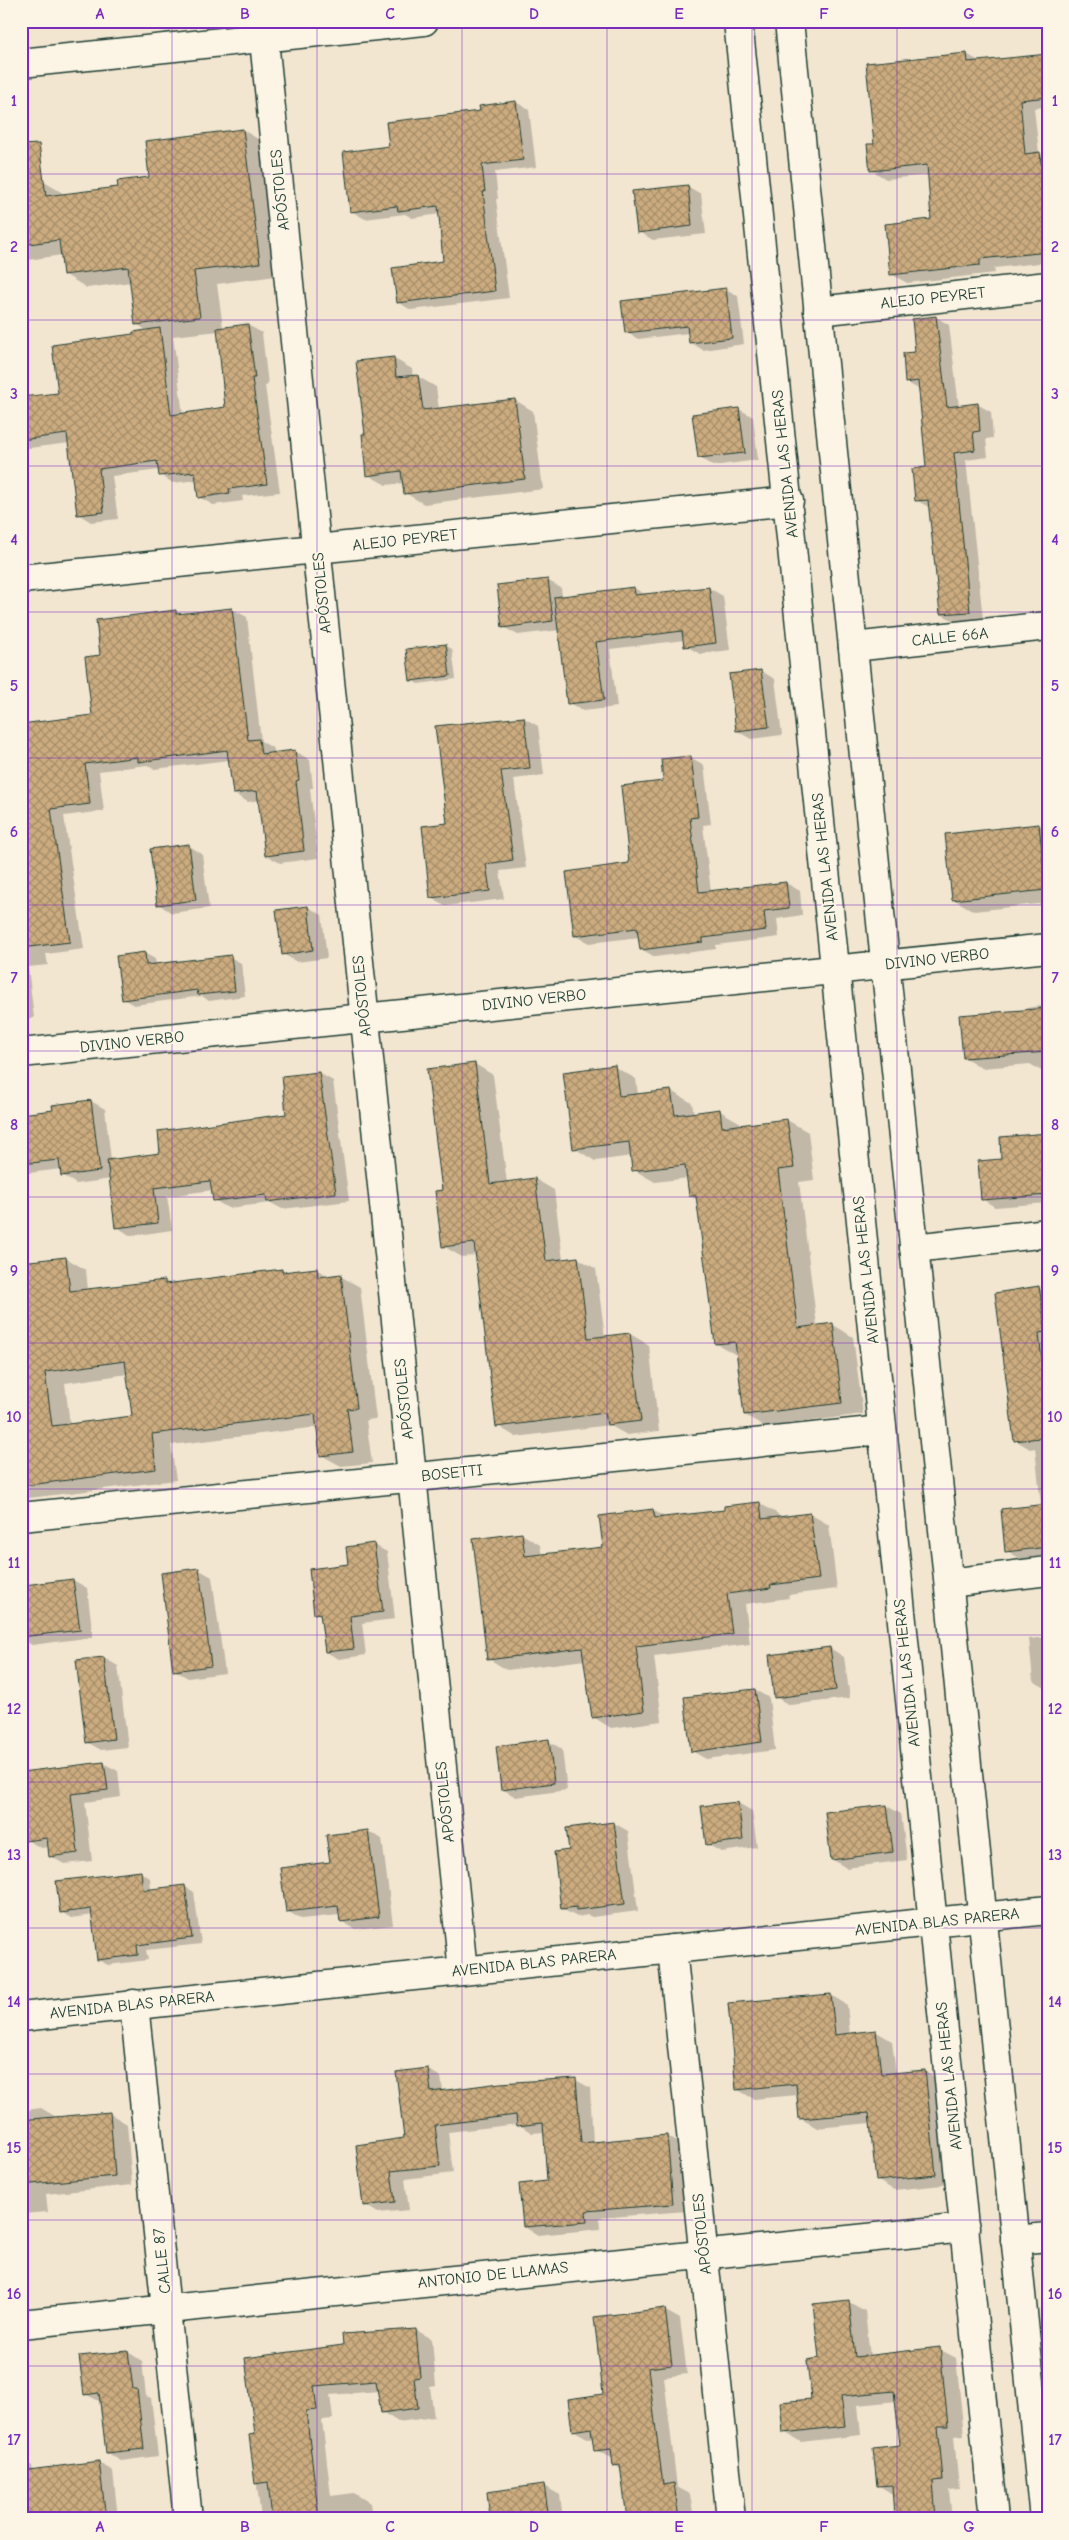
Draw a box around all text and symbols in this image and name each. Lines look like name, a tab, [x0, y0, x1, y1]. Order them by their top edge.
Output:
text: A	[96, 5, 105, 23]
text: B	[240, 5, 250, 23]
text: C	[385, 5, 395, 23]
text: D	[529, 5, 539, 23]
text: E	[674, 5, 684, 23]
text: F	[819, 5, 829, 23]
text: G	[963, 5, 975, 23]
text: 1	[11, 92, 17, 110]
text: 1	[1052, 92, 1058, 110]
street label: APÓSTOLES	[266, 148, 293, 232]
text: 2	[10, 238, 18, 256]
text: 2	[1051, 238, 1059, 256]
street label: ALEJO PEYRET	[880, 283, 987, 312]
text: 3	[10, 385, 18, 403]
text: 3	[1051, 385, 1059, 403]
street label: AVENIDA LAS HERAS	[768, 389, 802, 539]
street label: ALEJO PEYRET	[352, 525, 459, 554]
text: 4	[10, 531, 18, 549]
text: 4	[1051, 531, 1059, 549]
street label: APÓSTOLES	[308, 551, 335, 635]
street label: CALLE 66A	[911, 624, 989, 650]
text: 5	[10, 677, 18, 695]
text: 5	[1051, 677, 1059, 695]
street label: AVENIDA LAS HERAS	[808, 792, 842, 942]
text: 6	[10, 823, 18, 841]
text: 6	[1051, 823, 1059, 841]
street label: DIVINO VERBO	[884, 945, 990, 973]
street label: APÓSTOLES	[348, 954, 375, 1038]
text: 7	[10, 969, 18, 987]
text: 7	[1051, 969, 1059, 987]
street label: DIVINO VERBO	[481, 986, 587, 1014]
street label: DIVINO VERBO	[79, 1028, 185, 1056]
text: 8	[10, 1116, 18, 1134]
text: 8	[1051, 1116, 1059, 1134]
street label: AVENIDA LAS HERAS	[849, 1195, 883, 1345]
text: 9	[10, 1262, 18, 1280]
text: 9	[1051, 1262, 1059, 1280]
street label: APÓSTOLES	[390, 1357, 417, 1441]
text: 10	[6, 1408, 22, 1426]
text: 10	[1047, 1408, 1063, 1426]
street label: BOSETTI	[420, 1461, 484, 1485]
text: 11	[8, 1554, 20, 1572]
text: 11	[1049, 1554, 1061, 1572]
street label: AVENIDA LAS HERAS	[890, 1598, 924, 1748]
text: 12	[7, 1700, 21, 1718]
text: 12	[1048, 1700, 1062, 1718]
street label: APÓSTOLES	[431, 1760, 458, 1844]
text: 13	[7, 1846, 21, 1864]
text: 13	[1048, 1846, 1062, 1864]
street label: AVENIDA BLAS PARERA	[854, 1904, 1020, 1940]
street label: AVENIDA BLAS PARERA	[451, 1945, 617, 1981]
street label: AVENIDA BLAS PARERA	[49, 1987, 215, 2023]
text: 14	[7, 1993, 21, 2011]
text: 14	[1048, 1993, 1062, 2011]
street label: AVENIDA LAS HERAS	[932, 2001, 966, 2151]
text: 15	[7, 2139, 21, 2157]
text: 15	[1048, 2139, 1062, 2157]
street label: APÓSTOLES	[688, 2192, 715, 2276]
street label: CALLE 87	[150, 2227, 174, 2295]
street label: ANTONIO DE LLAMAS	[417, 2258, 569, 2292]
text: 16	[7, 2285, 21, 2303]
text: 16	[1048, 2285, 1062, 2303]
text: 17	[7, 2431, 22, 2449]
text: 17	[1048, 2431, 1063, 2449]
text: A	[96, 2518, 105, 2536]
text: B	[240, 2518, 250, 2536]
text: C	[385, 2518, 395, 2536]
text: D	[529, 2518, 539, 2536]
text: E	[674, 2518, 684, 2536]
text: F	[819, 2518, 829, 2536]
text: G	[963, 2518, 975, 2536]

